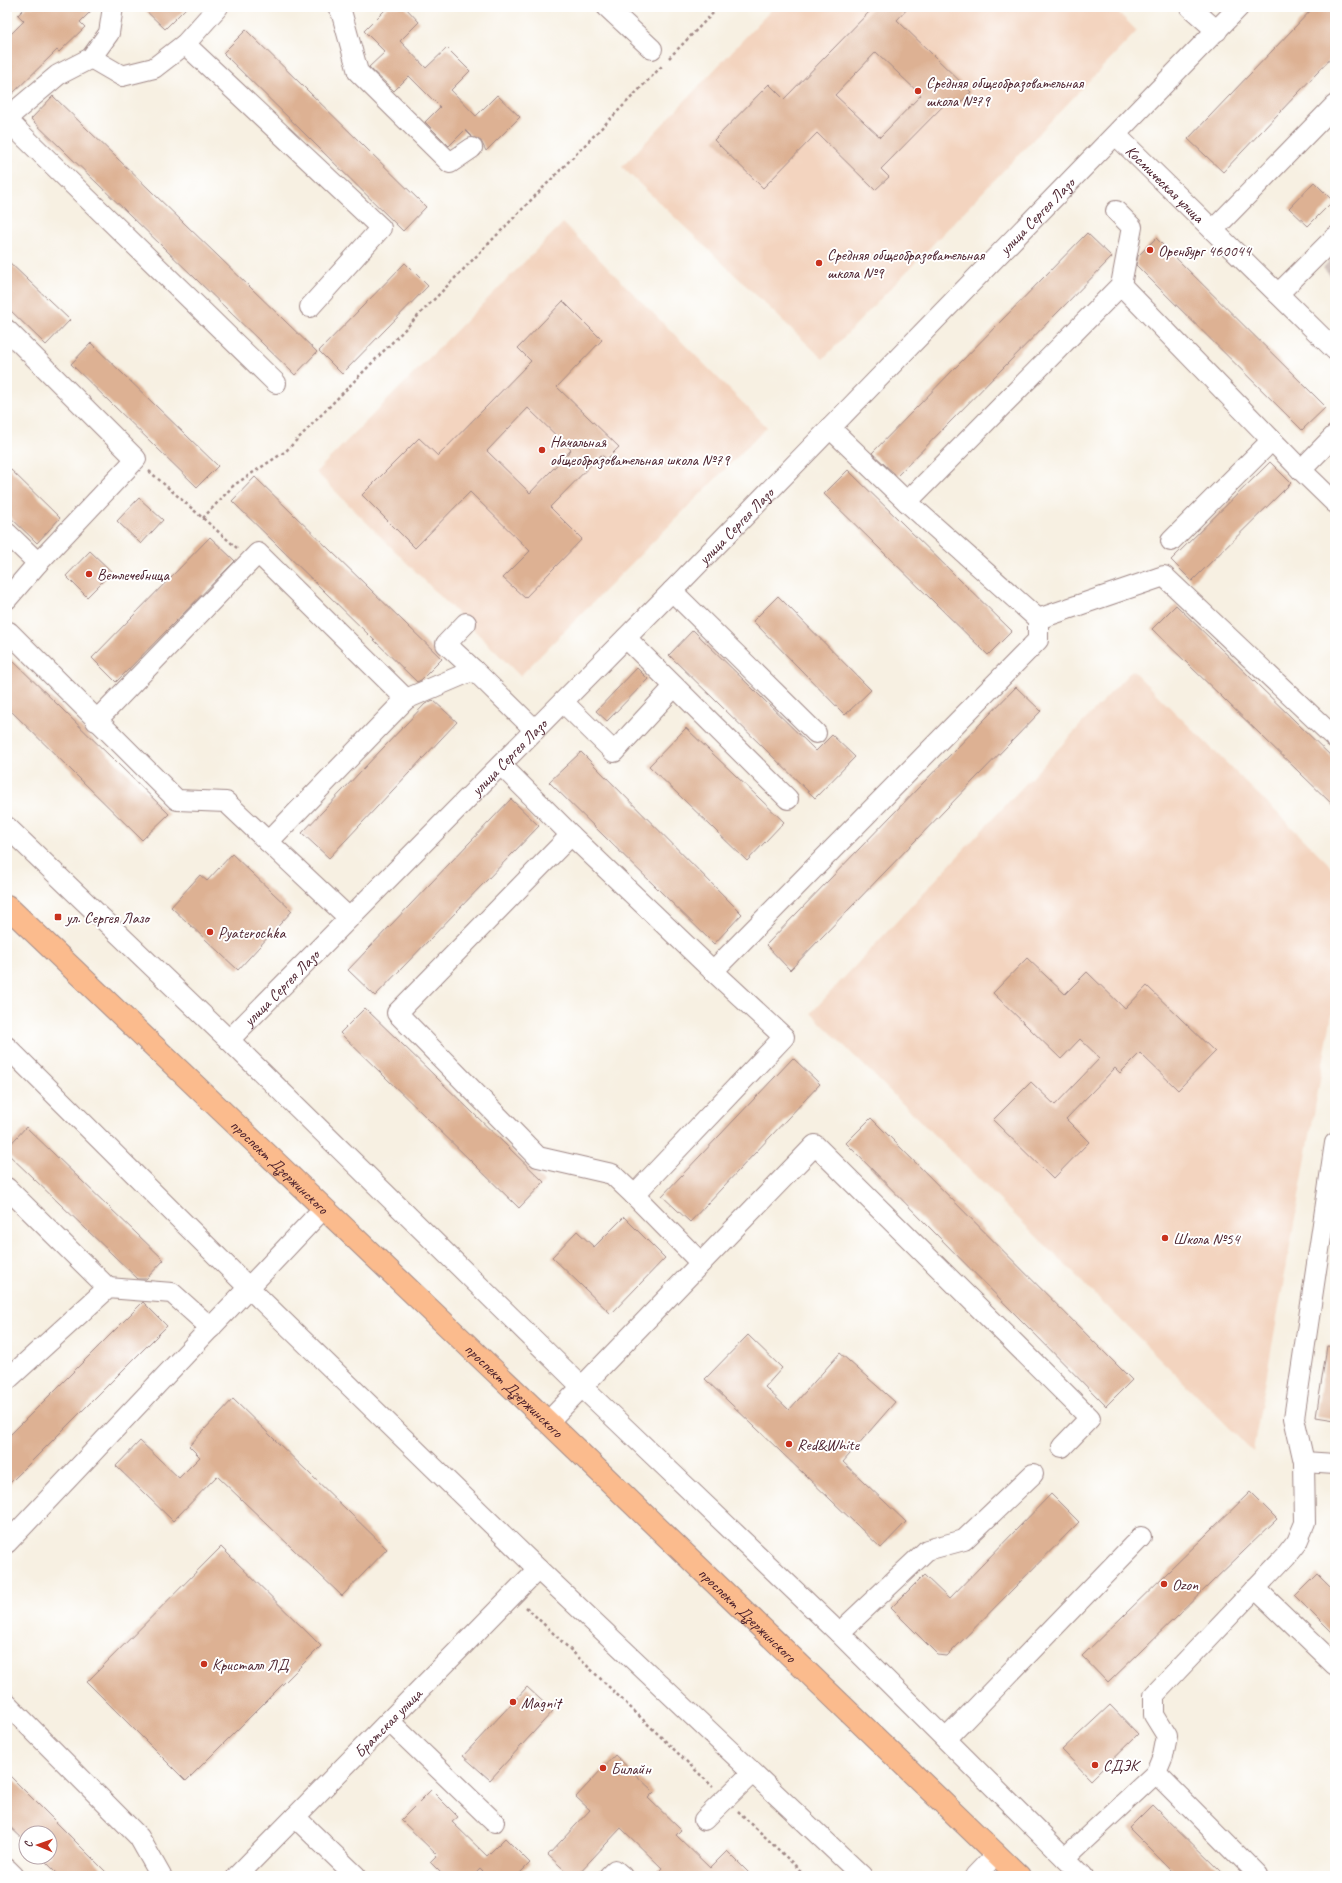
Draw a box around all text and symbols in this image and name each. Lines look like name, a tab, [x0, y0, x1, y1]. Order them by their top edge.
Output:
place label: Средняя общеобразовательная школа №79	[926, 73, 1085, 111]
marker: Средняя общеобразовательная школа №79	[913, 86, 923, 96]
street label: Космическая улица	[1121, 141, 1209, 228]
street label: улица Сергея Лазо	[995, 172, 1081, 260]
place label: Оренбург 460044	[1158, 241, 1253, 261]
place label: Средняя общеобразовательная школа №9	[827, 245, 986, 283]
marker: Оренбург 460044	[1145, 245, 1155, 255]
marker: Средняя общеобразовательная школа №9	[814, 258, 824, 268]
place label: Начальная общеобразовательная школа №79	[550, 432, 731, 470]
marker: Начальная общеобразовательная школа №79	[537, 445, 547, 455]
street label: улица Сергея Лазо	[694, 482, 780, 570]
place label: Ветлечебница	[97, 565, 171, 585]
marker: Ветлечебница	[84, 569, 94, 579]
street label: улица Сергея Лазо	[466, 713, 553, 801]
place label: ул. Сергея Лазо	[65, 908, 151, 928]
marker: ул. Сергея Лазо	[53, 912, 63, 922]
place label: Pyaterochka	[218, 923, 286, 943]
marker: Pyaterochka	[205, 927, 215, 937]
street label: улица Сергея Лазо	[239, 944, 326, 1031]
street label: проспект Дзержинского	[226, 1115, 333, 1219]
place label: Школа №54	[1173, 1229, 1242, 1249]
marker: Школа №54	[1160, 1233, 1170, 1243]
street label: проспект Дзержинского	[460, 1339, 568, 1443]
place label: Red&White	[797, 1435, 861, 1455]
marker: Red&White	[784, 1439, 794, 1449]
street label: проспект Дзержинского	[694, 1564, 801, 1668]
place label: Ozon	[1172, 1575, 1199, 1595]
marker: Ozon	[1159, 1579, 1169, 1589]
place label: Кристалл ЛД	[212, 1655, 290, 1675]
marker: Кристалл ЛД	[199, 1659, 209, 1669]
street label: Братская улица	[350, 1683, 427, 1762]
place label: Magnit	[521, 1693, 563, 1713]
marker: Magnit	[508, 1697, 518, 1707]
place label: СДЭК	[1103, 1756, 1141, 1776]
place label: Билайн	[611, 1759, 652, 1779]
marker: СДЭК	[1090, 1760, 1100, 1770]
marker: Билайн	[598, 1763, 608, 1773]
north arrow	[18, 1825, 58, 1865]
text: С	[21, 1840, 35, 1848]

